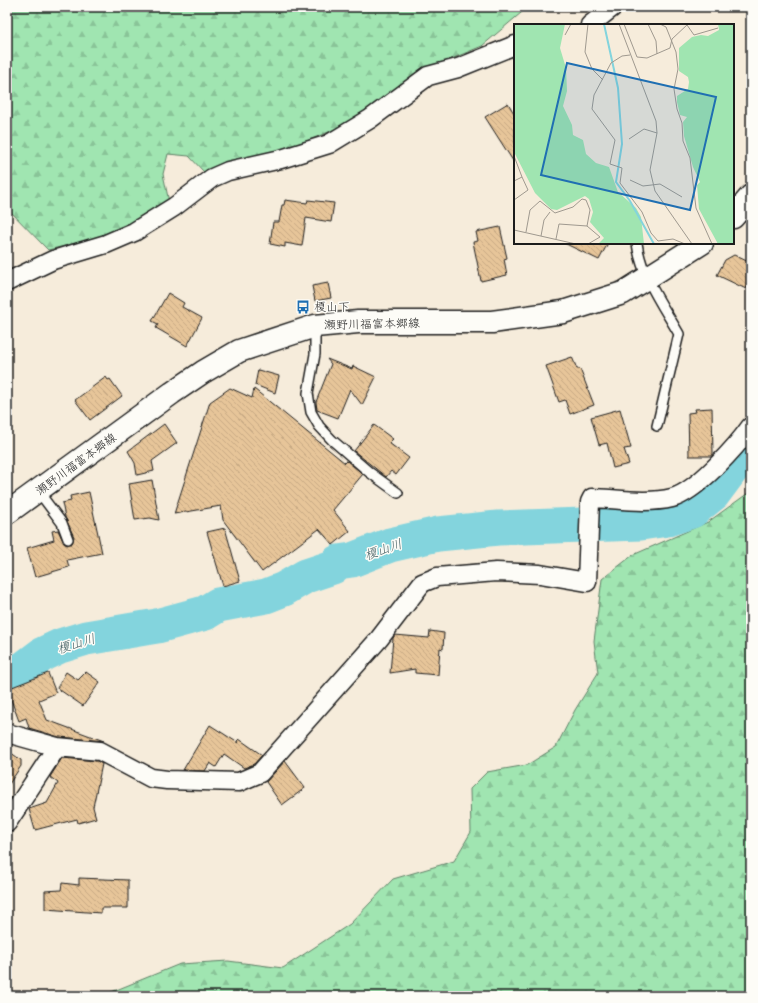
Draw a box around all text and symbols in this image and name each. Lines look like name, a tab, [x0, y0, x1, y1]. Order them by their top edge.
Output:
inset map	[514, 24, 734, 244]
place label: 榎山下	[314, 296, 350, 318]
bus stop icon: 榎山下	[295, 299, 311, 315]
street label: 瀬野川福富本郷線	[324, 312, 420, 336]
street label: 瀬野川福富本郷線	[31, 427, 121, 501]
water label: 榎山川	[361, 532, 405, 567]
water label: 榎山川	[54, 627, 98, 660]

